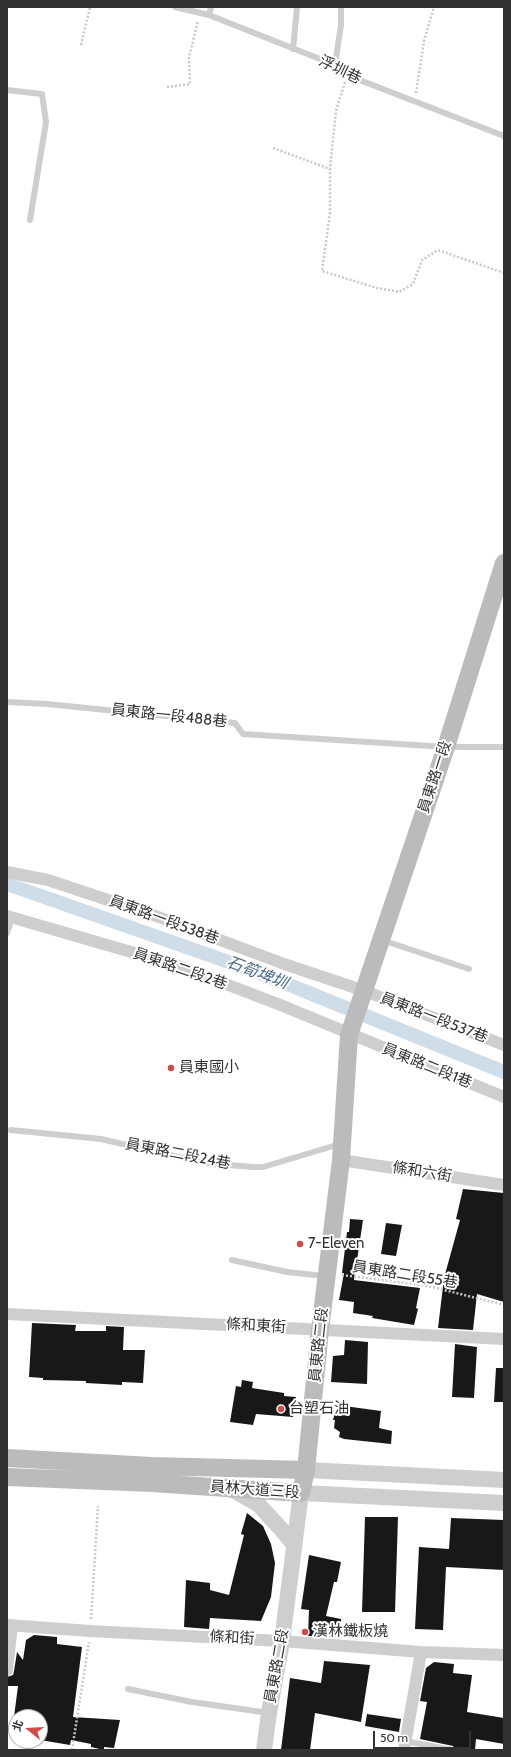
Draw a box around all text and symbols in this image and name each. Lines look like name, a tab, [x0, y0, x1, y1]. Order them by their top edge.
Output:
street label: 浮圳巷	[316, 52, 364, 88]
street label: 員東路一段488巷	[110, 701, 228, 731]
street label: 員東路一段	[415, 739, 455, 815]
street label: 員東路一段538巷	[107, 892, 221, 948]
street label: 員東路二段2巷	[131, 945, 229, 993]
water label: 石筍埤圳	[224, 953, 290, 993]
street label: 員東路一段537巷	[378, 989, 490, 1047]
street label: 員東路二段1巷	[380, 1040, 474, 1092]
place label: 員東國小	[179, 1059, 239, 1077]
marker: 員東國小	[166, 1063, 176, 1073]
street label: 員東路二段24巷	[124, 1135, 232, 1173]
street label: 條和六街	[391, 1158, 453, 1186]
place label: 7-Eleven	[308, 1235, 364, 1253]
marker: 7-Eleven	[295, 1239, 305, 1249]
street label: 員東路二段55巷	[351, 1258, 459, 1292]
street label: 員東路二段	[306, 1307, 332, 1383]
street label: 條和東街	[226, 1315, 286, 1337]
place label: 台塑石油	[289, 1400, 349, 1418]
marker: 台塑石油	[276, 1404, 286, 1414]
street label: 員林大道三段	[209, 1478, 301, 1502]
place label: 漢林鐵板燒	[313, 1623, 388, 1641]
marker: 漢林鐵板燒	[300, 1627, 310, 1637]
street label: 條和街	[209, 1628, 255, 1648]
street label: 員東路二段	[262, 1628, 292, 1704]
north arrow	[8, 1709, 48, 1749]
text: 北	[9, 1718, 26, 1733]
scale bar	[375, 1723, 473, 1749]
text: 50 m	[380, 1730, 408, 1745]

